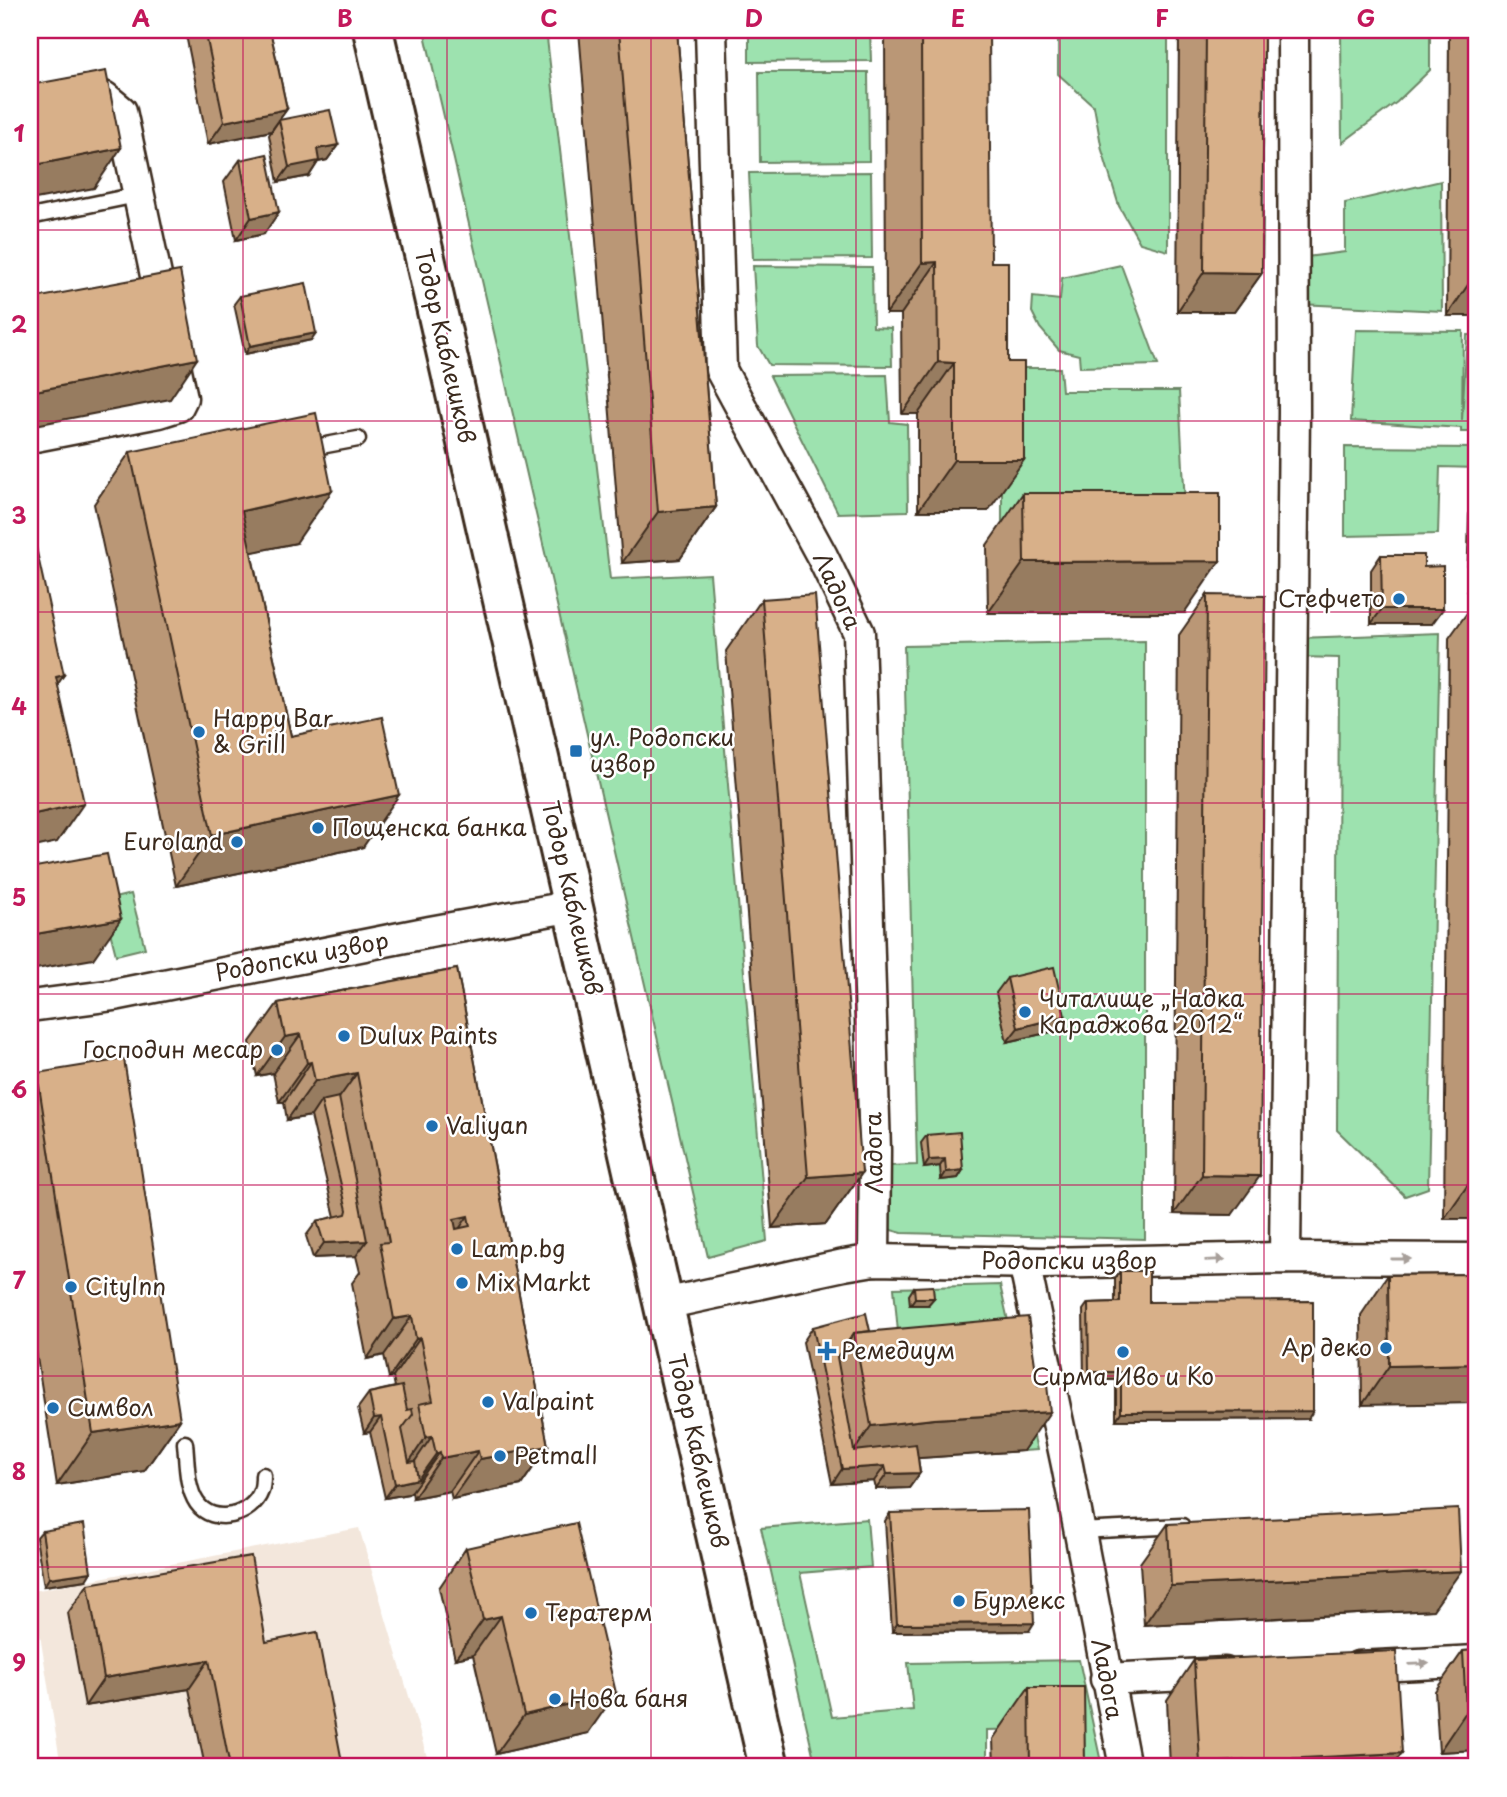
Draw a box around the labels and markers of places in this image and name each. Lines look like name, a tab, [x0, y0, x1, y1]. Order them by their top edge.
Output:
place label: Стефчето	[1278, 580, 1385, 615]
marker: Стефчето	[1391, 591, 1407, 607]
place label: Happy Bar & Grill	[213, 700, 334, 761]
place label: ул. Родопски извор	[590, 719, 734, 780]
marker: Happy Bar & Grill	[191, 724, 207, 740]
marker: ул. Родопски извор	[568, 743, 584, 759]
place label: Пощенска банка	[332, 809, 527, 844]
marker: Пощенска банка	[310, 820, 326, 836]
place label: Euroland	[123, 823, 223, 858]
marker: Euroland	[229, 834, 245, 850]
place label: Читалище „Надка Караджова 2012“	[1039, 980, 1245, 1041]
marker: Читалище „Надка Караджова 2012“	[1017, 1004, 1033, 1020]
place label: Dulux Paints	[358, 1017, 498, 1052]
marker: Dulux Paints	[336, 1028, 352, 1044]
place label: Господин месар	[82, 1031, 263, 1066]
marker: Господин месар	[269, 1042, 285, 1058]
place label: Valiyan	[446, 1107, 528, 1142]
marker: Valiyan	[424, 1118, 440, 1134]
place label: Lamp.bg	[471, 1230, 565, 1265]
marker: Lamp.bg	[449, 1241, 465, 1257]
place label: Mix Markt	[476, 1264, 591, 1299]
place label: CityInn	[85, 1268, 166, 1303]
marker: Mix Markt	[454, 1275, 470, 1291]
marker: CityInn	[63, 1279, 79, 1295]
place label: Ар деко	[1282, 1329, 1372, 1364]
place label: Ремедиум	[841, 1332, 955, 1367]
marker: Ар деко	[1378, 1340, 1394, 1356]
marker: Ремедиум	[819, 1343, 835, 1359]
marker: Сирма Иво и Ко	[1115, 1344, 1131, 1360]
place label: Сирма Иво и Ко	[1032, 1358, 1214, 1393]
place label: Valpaint	[502, 1383, 594, 1418]
place label: Символ	[67, 1389, 153, 1424]
marker: Valpaint	[480, 1394, 496, 1410]
marker: Символ	[45, 1400, 61, 1416]
place label: Petmall	[514, 1437, 597, 1472]
marker: Petmall	[492, 1448, 508, 1464]
place label: Бурлекс	[973, 1582, 1065, 1617]
marker: Бурлекс	[951, 1593, 967, 1609]
place label: Тератерм	[545, 1594, 653, 1629]
marker: Тератерм	[523, 1605, 539, 1621]
place label: Нова баня	[569, 1680, 688, 1715]
marker: Нова баня	[547, 1691, 563, 1707]

